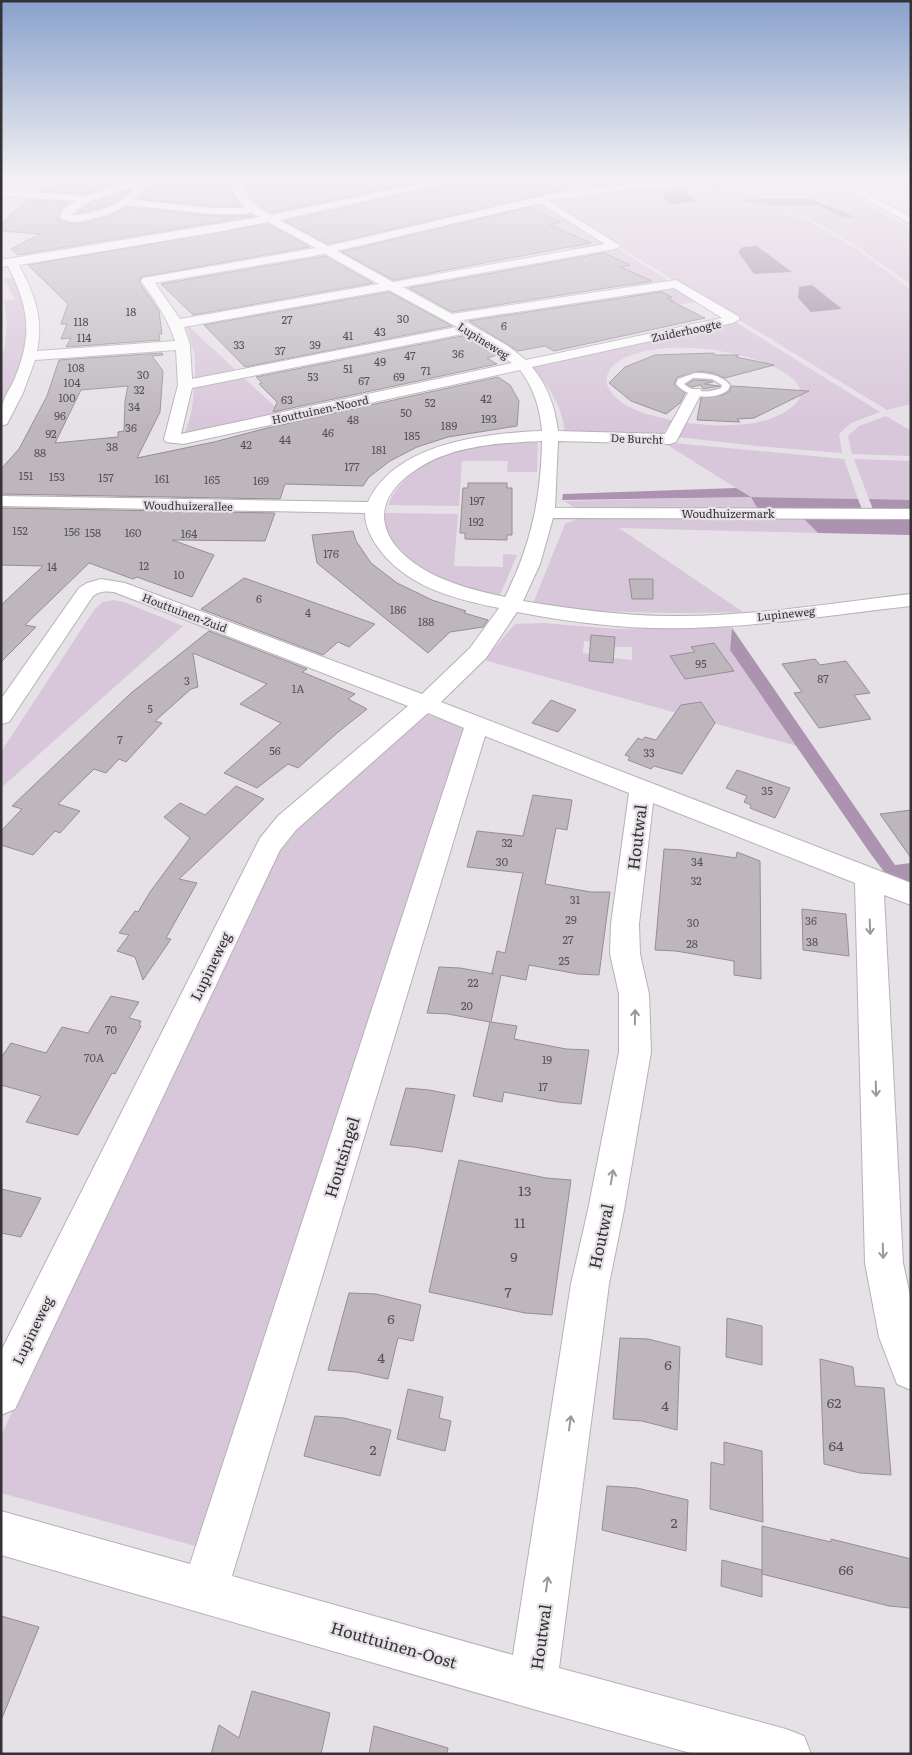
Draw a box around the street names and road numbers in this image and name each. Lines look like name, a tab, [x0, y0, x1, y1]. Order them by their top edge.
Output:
street label: Zuiderhoogte	[649, 315, 723, 345]
street label: Lupineweg	[455, 318, 514, 363]
street label: Houttuinen-Noord	[270, 391, 370, 427]
street label: De Burcht	[611, 429, 664, 447]
street label: Woudhuizerallee	[143, 496, 233, 514]
street label: Woudhuizermark	[681, 505, 775, 521]
street label: Houttuinen-Zuid	[140, 588, 230, 636]
street label: Lupineweg	[756, 602, 817, 624]
street label: Houtwal	[620, 803, 652, 871]
street label: Lupineweg	[185, 928, 235, 1004]
street label: Houtsingel	[317, 1114, 365, 1200]
street label: Houtwal	[581, 1201, 619, 1271]
street label: Lupineweg	[7, 1292, 57, 1368]
street label: Houtwal	[524, 1603, 556, 1671]
street label: Houttuinen-Oost	[328, 1615, 460, 1674]

